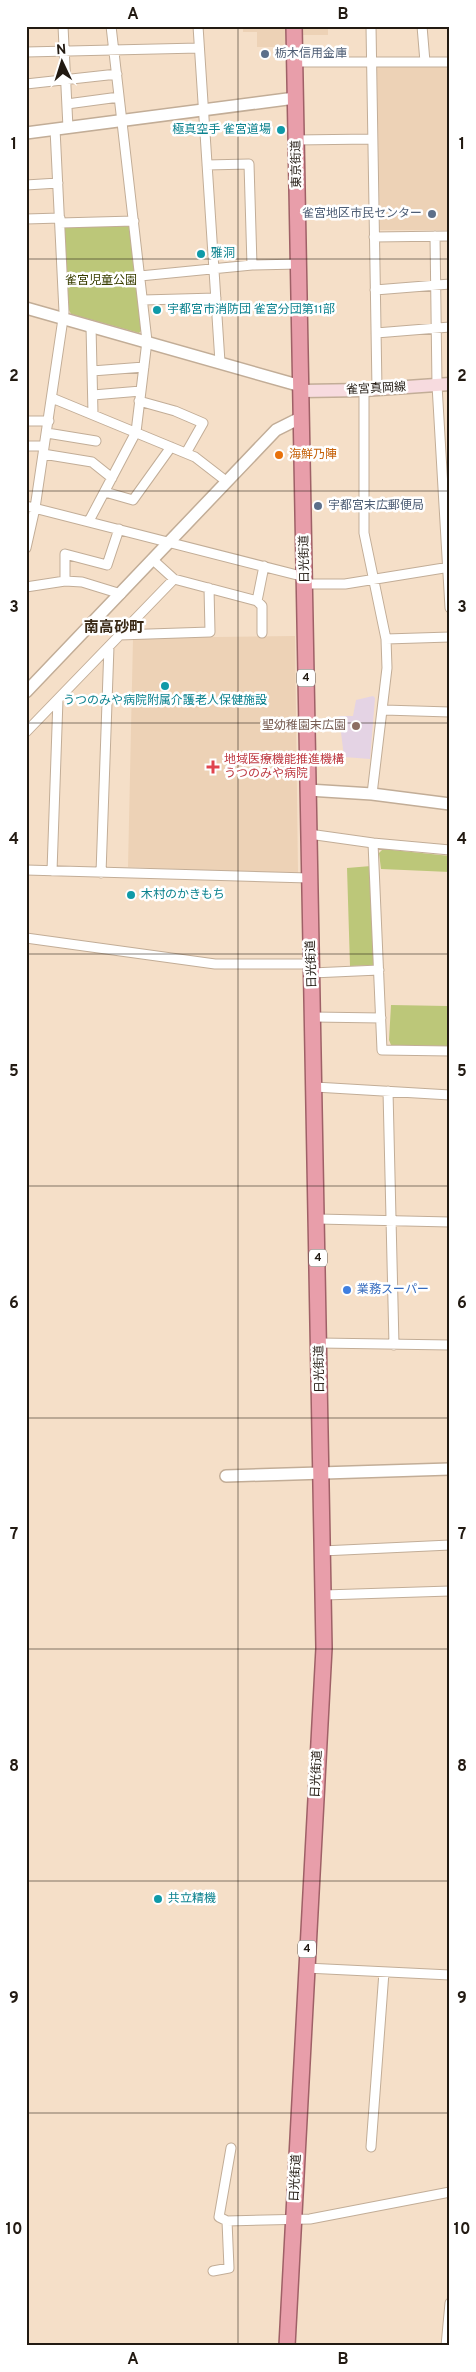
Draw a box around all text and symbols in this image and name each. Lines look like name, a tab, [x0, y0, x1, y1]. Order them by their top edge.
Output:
text: A	[127, 5, 139, 25]
text: B	[337, 5, 349, 25]
north arrow	[38, 38, 88, 88]
text: N	[56, 42, 67, 59]
place label: 栃木信用金庫	[275, 46, 347, 62]
marker: 栃木信用金庫	[259, 48, 271, 60]
place label: 極真空手 雀宮道場	[172, 122, 271, 138]
marker: 極真空手 雀宮道場	[275, 124, 287, 136]
text: 1	[11, 135, 17, 155]
text: 1	[459, 135, 465, 155]
street label: 東京街道	[289, 140, 305, 188]
place label: 雀宮地区市民センター	[302, 206, 422, 222]
marker: 雀宮地区市民センター	[426, 208, 438, 220]
place label: 雅洞	[211, 246, 235, 262]
marker: 雅洞	[195, 248, 207, 260]
park label: 雀宮児童公園	[65, 273, 137, 289]
place label: 宇都宮市消防団 雀宮分団第11部	[167, 302, 335, 318]
marker: 宇都宮市消防団 雀宮分団第11部	[151, 304, 163, 316]
text: 2	[9, 367, 19, 387]
text: 2	[457, 367, 467, 387]
street label: 雀宮真岡線	[346, 379, 406, 399]
place label: 海鮮乃陣	[289, 447, 337, 463]
marker: 海鮮乃陣	[273, 449, 285, 461]
place label: 宇都宮末広郵便局	[328, 498, 424, 514]
marker: 宇都宮末広郵便局	[312, 500, 324, 512]
street label: 日光街道	[297, 535, 313, 583]
text: 3	[9, 598, 19, 618]
text: 3	[457, 598, 467, 618]
district label: 南高砂町	[84, 619, 144, 638]
road number: 4	[297, 670, 315, 686]
marker: うつのみや病院附属介護老人保健施設	[159, 680, 171, 692]
place label: うつのみや病院附属介護老人保健施設	[63, 693, 267, 709]
place label: 聖幼稚園末広園	[262, 718, 346, 734]
marker: 聖幼稚園末広園	[350, 720, 362, 732]
place label: 地域医療機能推進機構 うつのみや病院	[224, 752, 344, 782]
marker: 地域医療機能推進機構 うつのみや病院	[206, 760, 220, 774]
text: 4	[9, 830, 19, 850]
text: 4	[457, 830, 467, 850]
place label: 木村のかきもち	[141, 887, 225, 903]
marker: 木村のかきもち	[125, 889, 137, 901]
street label: 日光街道	[303, 940, 321, 988]
text: 5	[9, 1062, 19, 1082]
text: 5	[457, 1062, 467, 1082]
road number: 4	[309, 1250, 327, 1266]
place label: 業務スーパー	[357, 1282, 429, 1298]
marker: 業務スーパー	[341, 1284, 353, 1296]
text: 6	[9, 1294, 19, 1314]
text: 6	[457, 1294, 467, 1314]
street label: 日光街道	[312, 1345, 328, 1393]
text: 7	[10, 1525, 18, 1545]
text: 7	[458, 1525, 466, 1545]
street label: 日光街道	[308, 1750, 326, 1798]
text: 8	[9, 1757, 19, 1777]
text: 8	[457, 1757, 467, 1777]
place label: 共立精機	[168, 1891, 216, 1907]
marker: 共立精機	[152, 1893, 164, 1905]
road number: 4	[298, 1940, 316, 1958]
text: 9	[9, 1989, 19, 2009]
text: 9	[457, 1989, 467, 2009]
street label: 日光街道	[287, 2154, 305, 2202]
text: 10	[6, 2220, 22, 2240]
text: 10	[454, 2220, 470, 2240]
text: A	[127, 2350, 139, 2370]
text: B	[337, 2350, 349, 2370]

